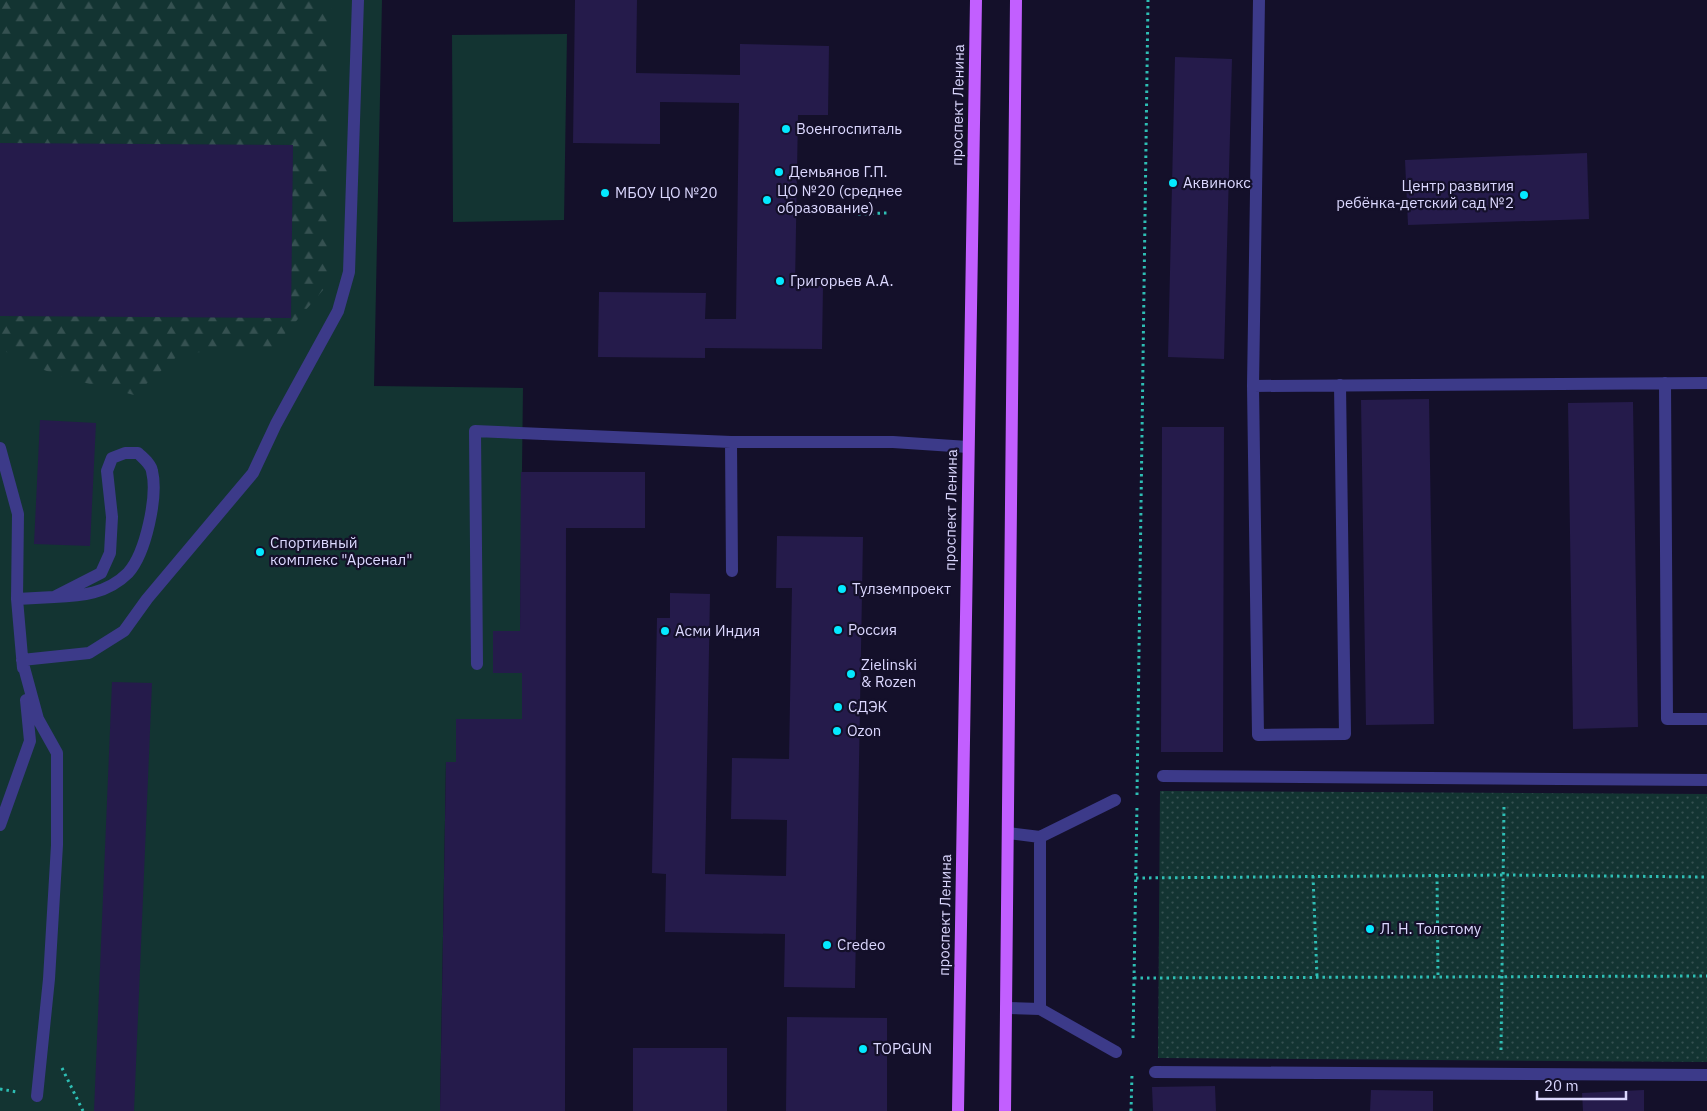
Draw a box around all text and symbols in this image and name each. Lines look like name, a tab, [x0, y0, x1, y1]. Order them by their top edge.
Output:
street label: проспект Ленина	[947, 44, 968, 166]
place label: Военгоспиталь	[796, 119, 902, 138]
marker: Военгоспиталь	[780, 123, 792, 135]
place label: Демьянов Г.П.	[789, 162, 888, 181]
marker: Демьянов Г.П.	[773, 166, 785, 178]
place label: Аквинокс	[1183, 173, 1251, 192]
place label: Центр развития ребёнка-детский сад №2	[1336, 176, 1514, 212]
marker: Аквинокс	[1167, 177, 1179, 189]
place label: ЦО №20 (среднее образование)	[777, 181, 902, 217]
place label: МБОУ ЦО №20	[615, 183, 718, 202]
marker: МБОУ ЦО №20	[599, 187, 611, 199]
marker: Центр развития ребёнка-детский сад №2	[1518, 189, 1530, 201]
marker: ЦО №20 (среднее образование)	[761, 194, 773, 206]
place label: Григорьев А.А.	[790, 271, 893, 290]
marker: Григорьев А.А.	[774, 275, 786, 287]
street label: проспект Ленина	[940, 449, 961, 571]
place label: Спортивный комплекс "Арсенал"	[270, 533, 413, 569]
marker: Спортивный комплекс "Арсенал"	[254, 546, 266, 558]
place label: Тулземпроект	[852, 579, 951, 598]
marker: Тулземпроект	[836, 583, 848, 595]
place label: Россия	[848, 620, 897, 639]
place label: Асми Индия	[675, 621, 760, 640]
marker: Россия	[832, 624, 844, 636]
marker: Асми Индия	[659, 625, 671, 637]
place label: Zielinski & Rozen	[861, 655, 917, 691]
marker: Zielinski & Rozen	[845, 668, 857, 680]
place label: СДЭК	[848, 697, 888, 716]
marker: СДЭК	[832, 701, 844, 713]
place label: Ozon	[847, 721, 881, 740]
marker: Ozon	[831, 725, 843, 737]
street label: проспект Ленина	[934, 854, 955, 976]
place label: Л. Н. Толстому	[1380, 919, 1482, 938]
marker: Л. Н. Толстому	[1364, 923, 1376, 935]
place label: Credeo	[837, 935, 885, 954]
marker: Credeo	[821, 939, 833, 951]
place label: TOPGUN	[873, 1039, 932, 1058]
marker: TOPGUN	[857, 1043, 869, 1055]
scale bar	[1537, 1068, 1626, 1100]
text: 20 m	[1544, 1076, 1579, 1095]

